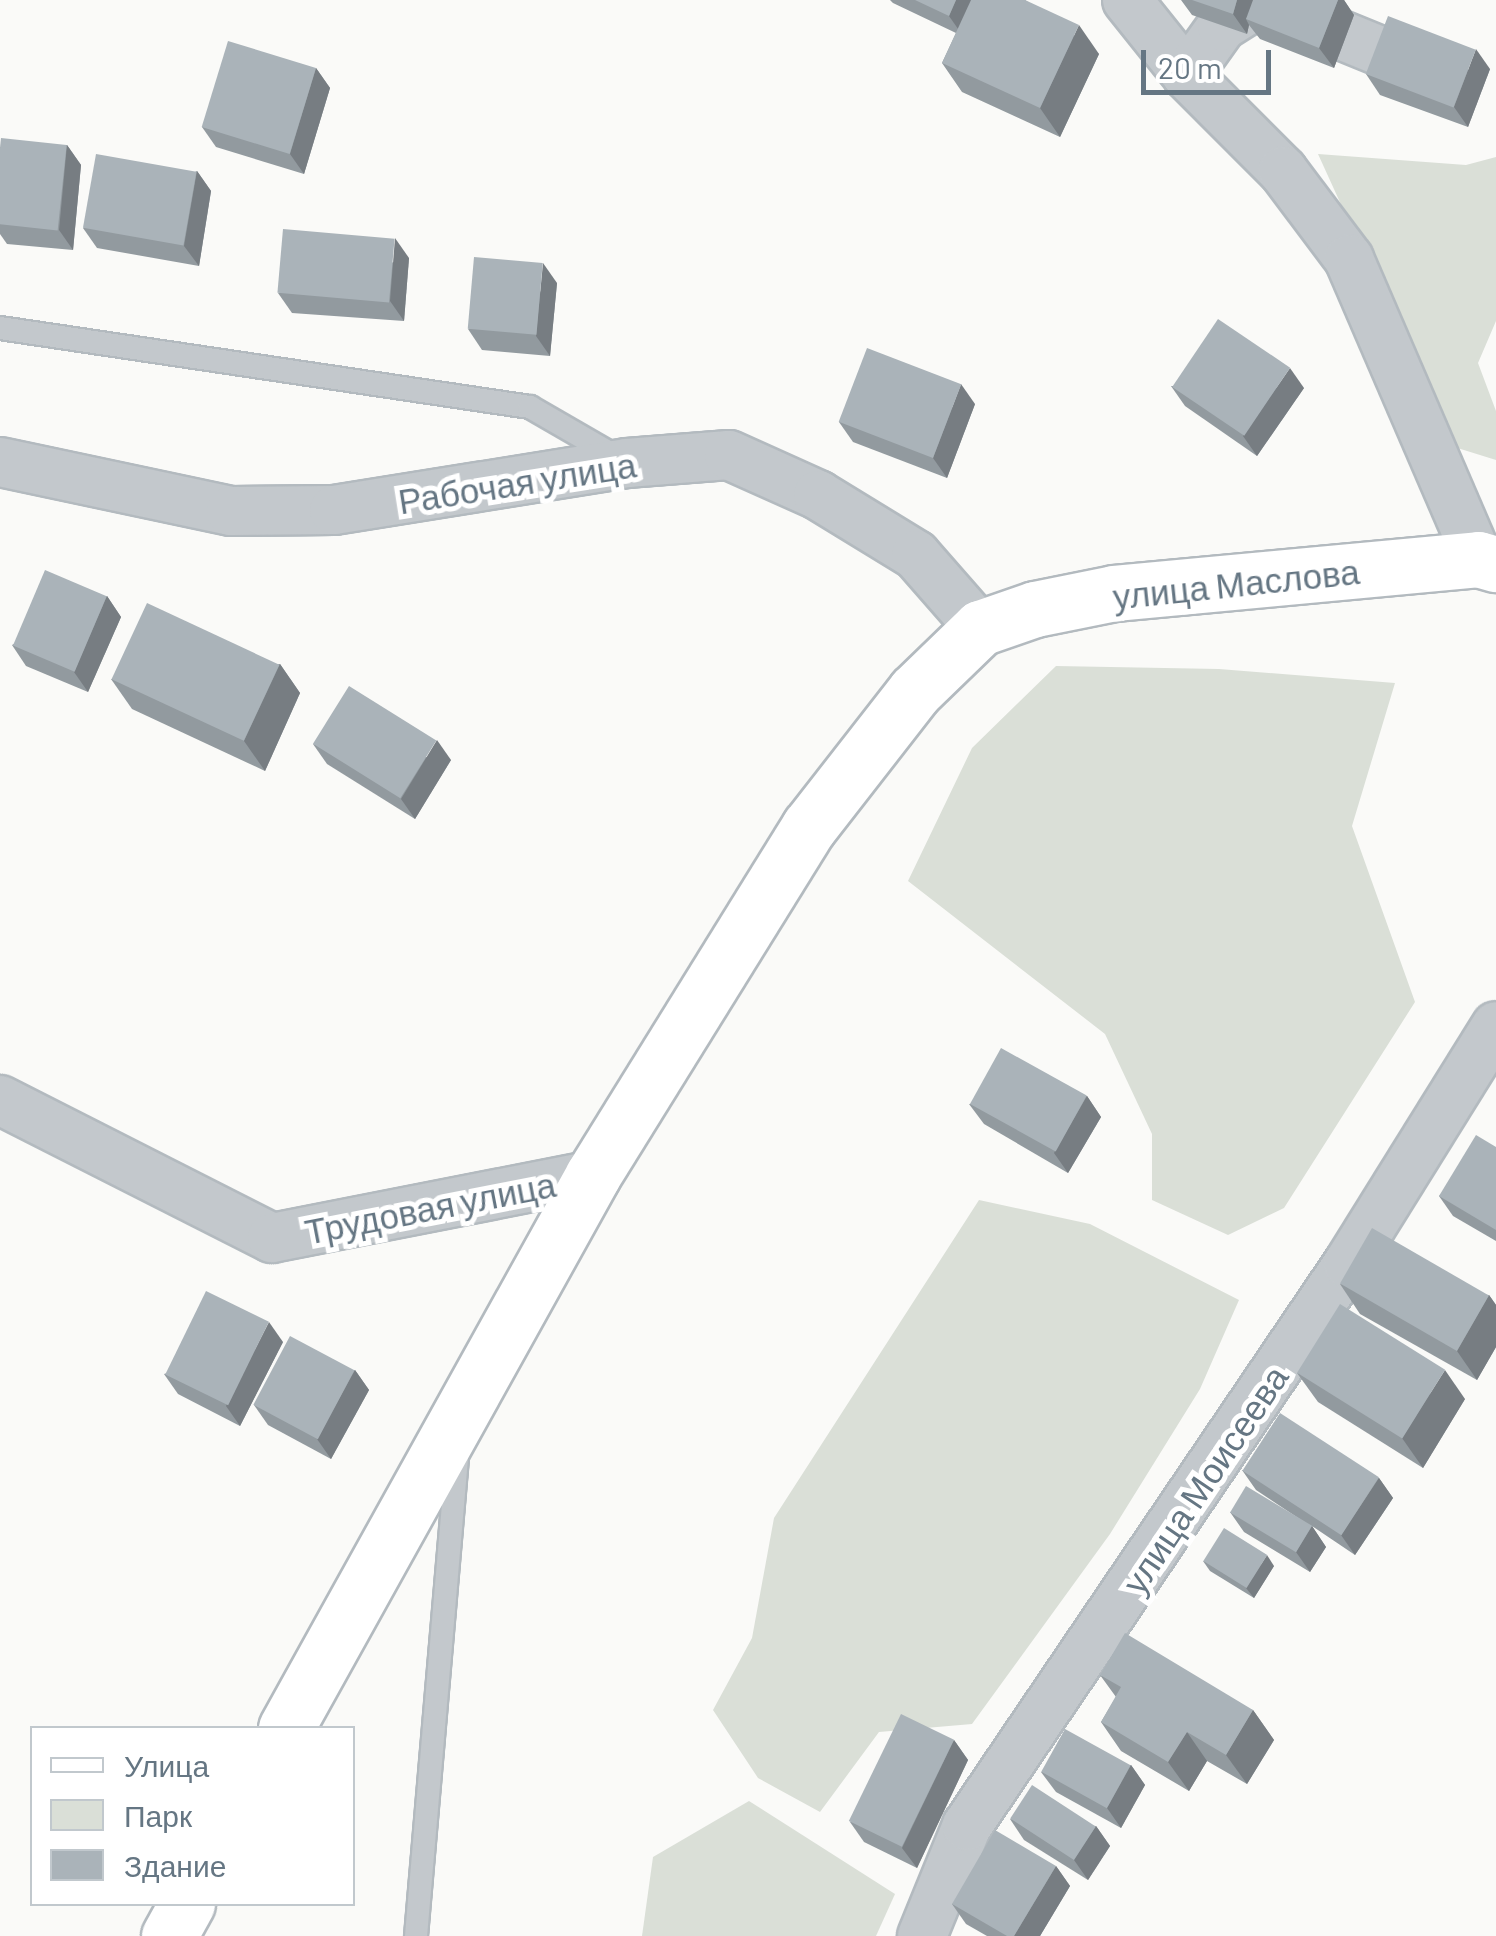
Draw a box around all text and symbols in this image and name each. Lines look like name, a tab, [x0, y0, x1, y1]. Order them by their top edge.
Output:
scale bar	[1146, 30, 1276, 92]
text: 20 m	[1158, 49, 1222, 85]
street label: Рабочая улица	[395, 442, 639, 522]
street label: улица Маслова	[1111, 549, 1361, 617]
street label: Трудовая улица	[301, 1162, 559, 1252]
street label: улица Моисеева	[1112, 1357, 1296, 1601]
legend	[30, 1726, 355, 1906]
text: Улица	[124, 1747, 209, 1783]
text: Парк	[124, 1797, 192, 1833]
text: Здание	[124, 1847, 226, 1883]

